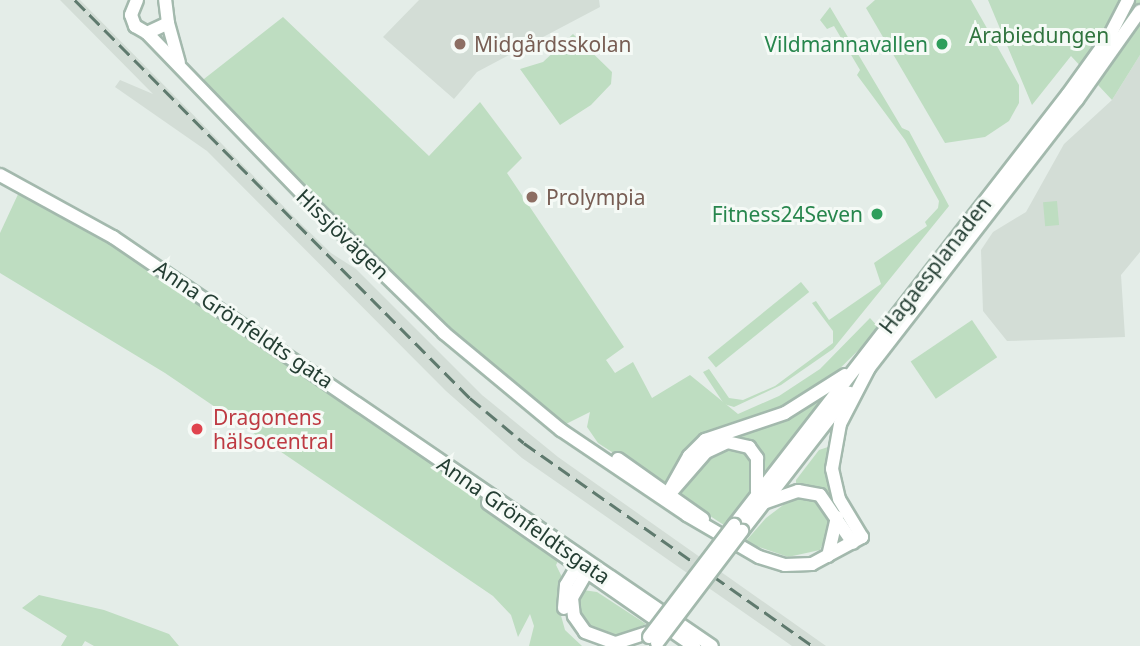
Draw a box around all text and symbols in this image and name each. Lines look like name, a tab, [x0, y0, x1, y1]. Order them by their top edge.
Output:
park label: Arabiedungen	[969, 22, 1109, 48]
place label: Midgårdsskolan	[474, 31, 631, 57]
place label: Vildmannavallen	[764, 31, 928, 57]
marker: Midgårdsskolan	[452, 36, 468, 52]
marker: Vildmannavallen	[934, 36, 950, 52]
street label: Hissjövägen	[291, 184, 395, 284]
place label: Prolympia	[546, 184, 646, 210]
marker: Prolympia	[524, 189, 540, 205]
street label: Hagaesplanaden	[874, 192, 996, 338]
place label: Fitness24Seven	[712, 201, 863, 227]
marker: Fitness24Seven	[869, 206, 885, 222]
street label: Anna Grönfeldts gata	[150, 255, 338, 393]
place label: Dragonens hälsocentral	[213, 404, 334, 454]
marker: Dragonens hälsocentral	[187, 419, 207, 439]
street label: Anna Grönfeldtsgata	[433, 451, 615, 589]

